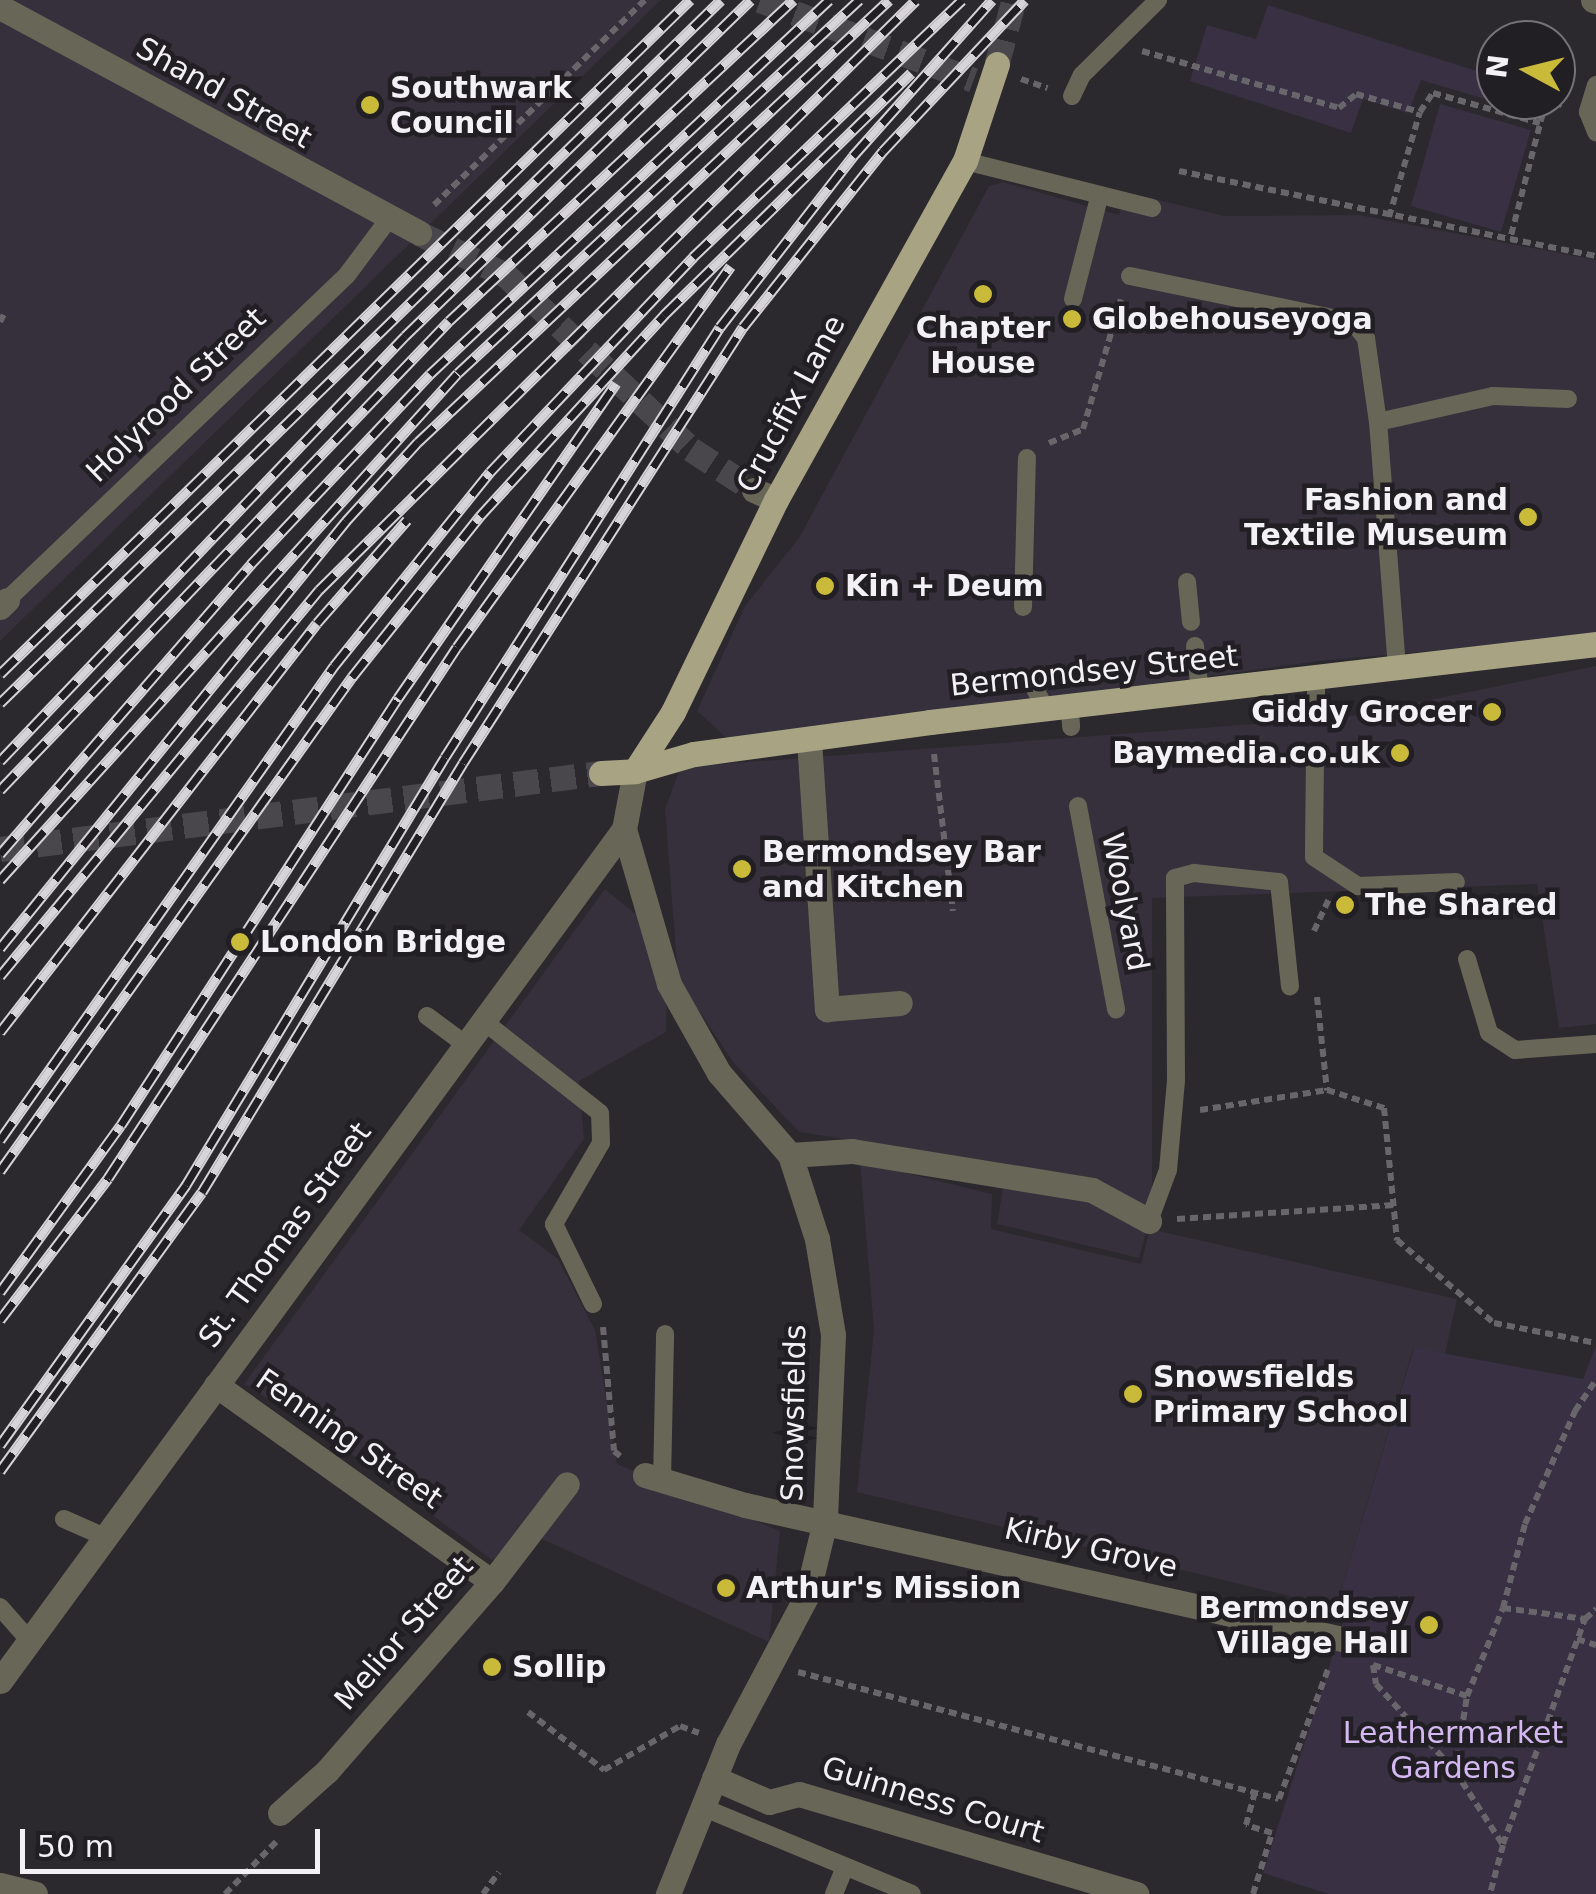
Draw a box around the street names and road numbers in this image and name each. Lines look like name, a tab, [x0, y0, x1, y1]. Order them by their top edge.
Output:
street label: Shand Street	[130, 30, 318, 156]
street label: Holyrood Street	[79, 300, 273, 490]
street label: Crucifix Lane	[729, 309, 853, 499]
street label: Bermondsey Street	[948, 638, 1240, 704]
street label: Woolyard	[1094, 830, 1156, 974]
street label: St. Thomas Street	[191, 1115, 379, 1355]
street label: Snowsfields	[774, 1324, 814, 1502]
street label: Fenning Street	[249, 1361, 449, 1517]
street label: Kirby Grove	[1001, 1511, 1181, 1585]
street label: Melior Street	[327, 1549, 481, 1717]
street label: Guinness Court	[818, 1749, 1048, 1851]

